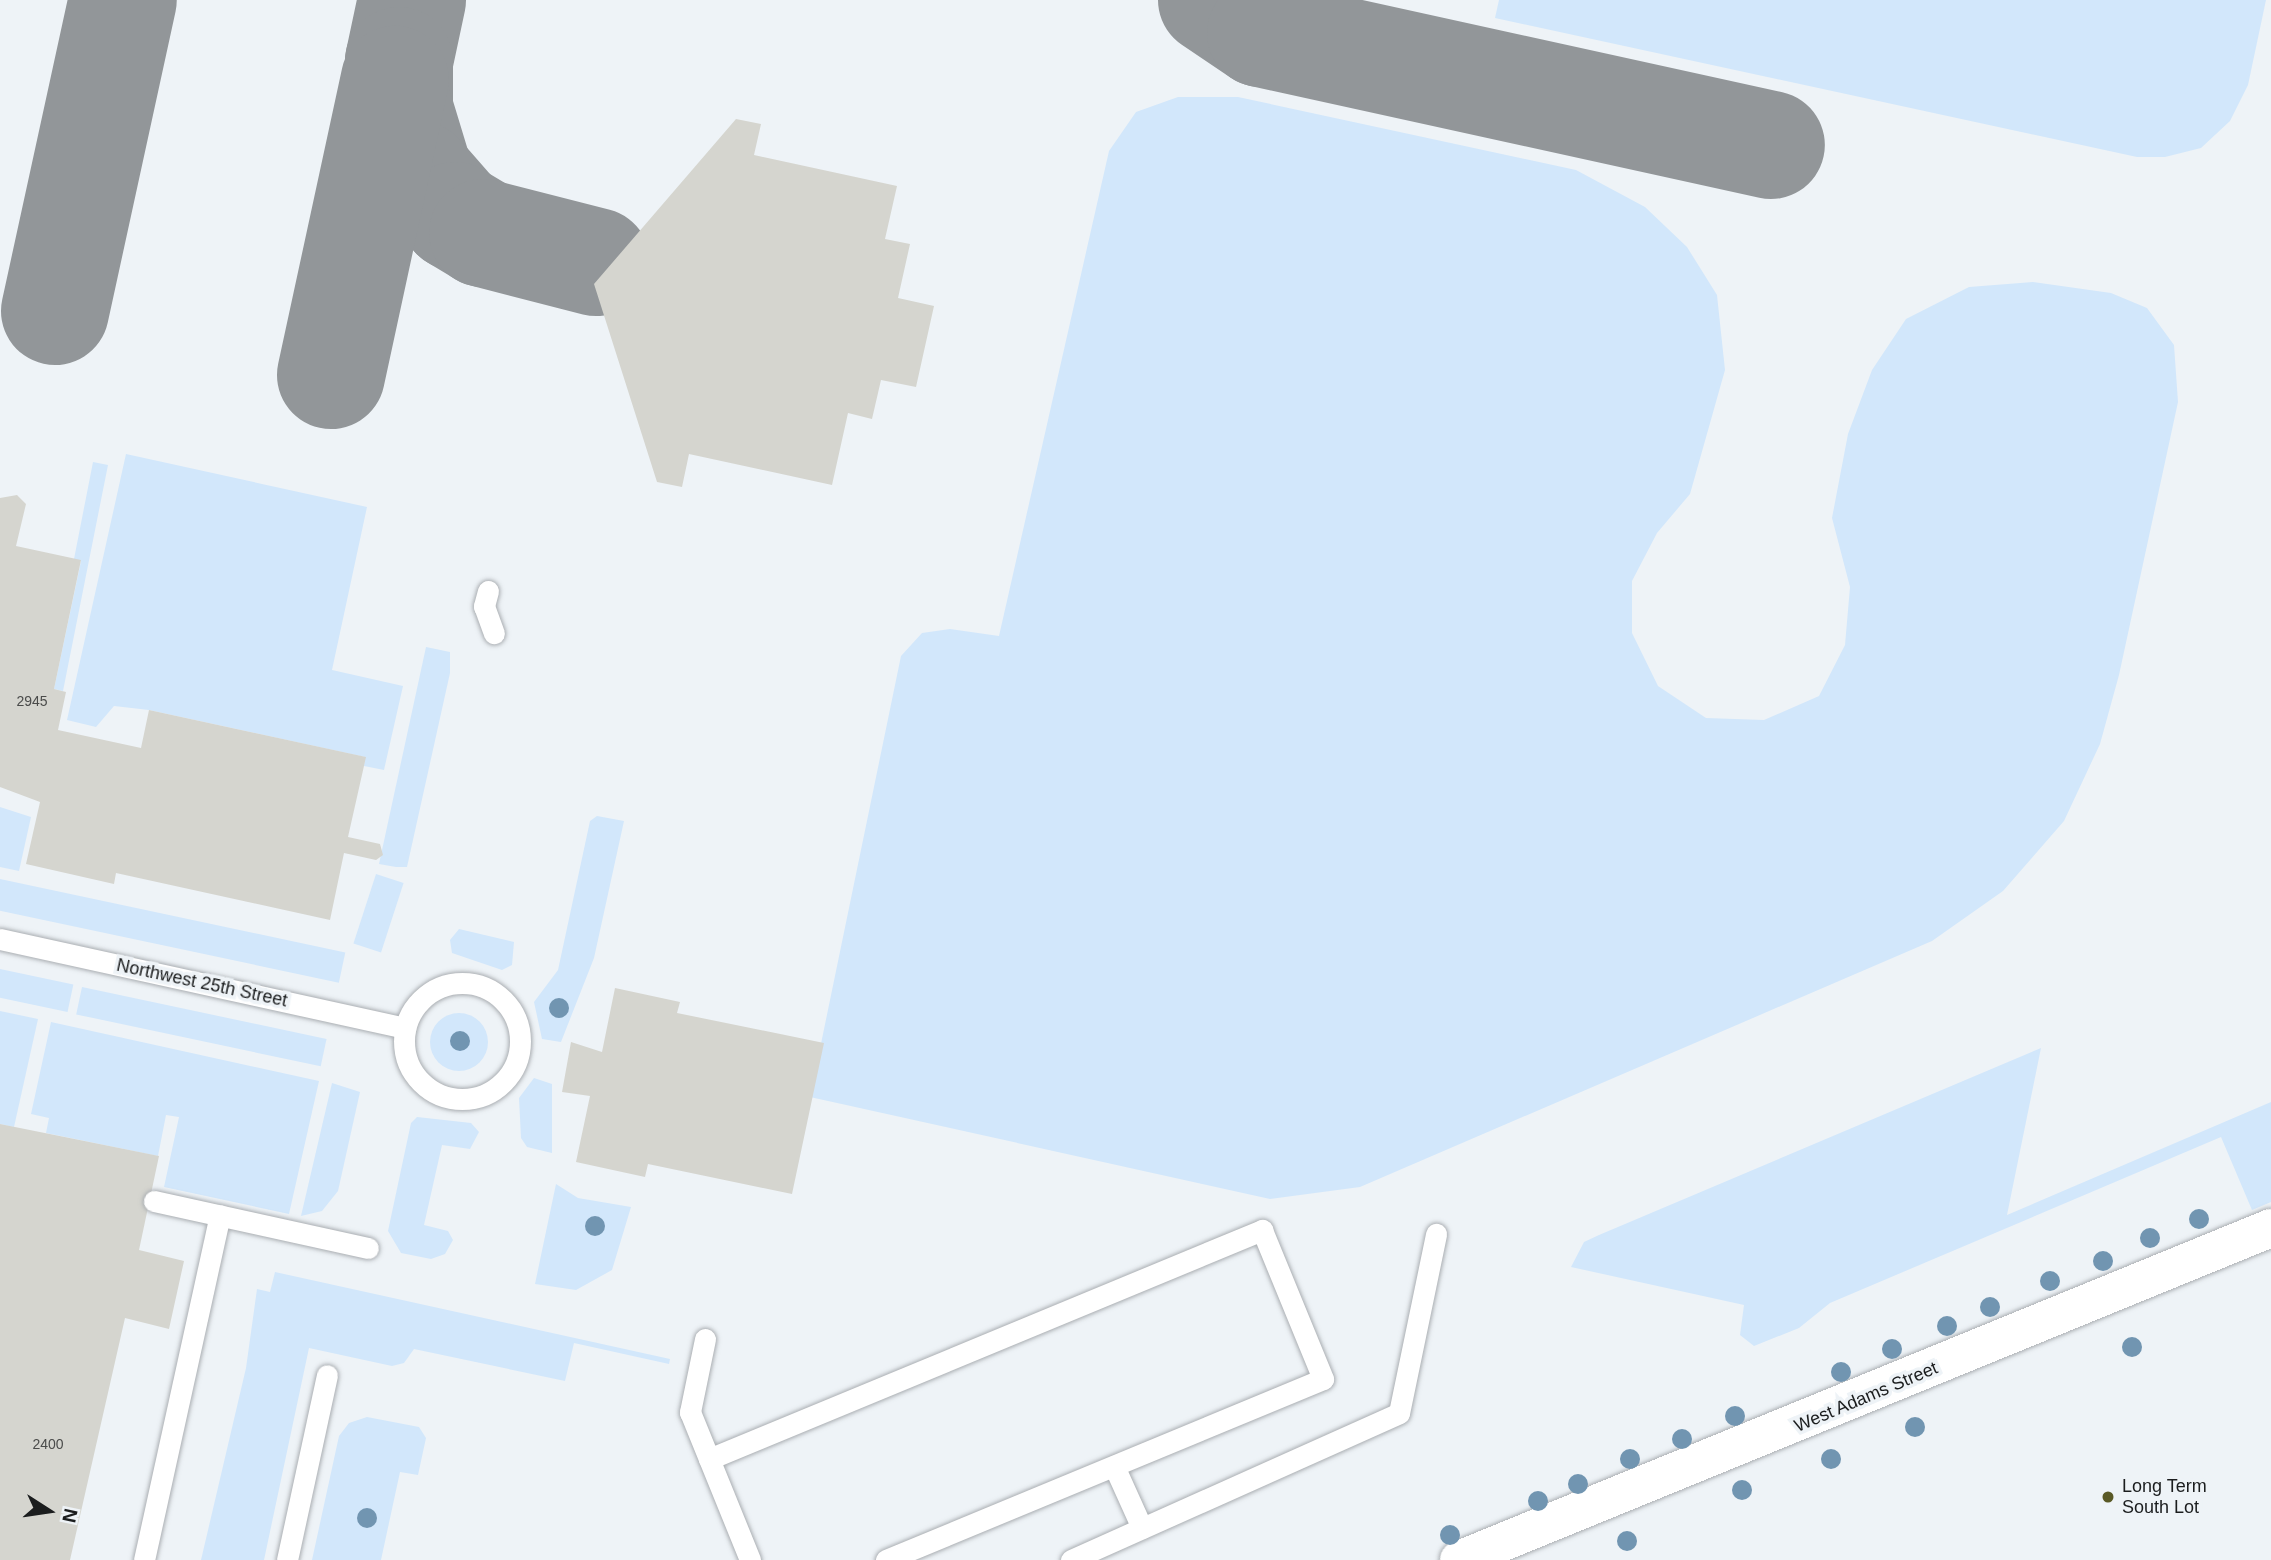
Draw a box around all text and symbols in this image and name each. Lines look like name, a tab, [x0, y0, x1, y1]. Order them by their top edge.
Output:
house number: 2945	[16, 693, 48, 709]
street label: Northwest 25th Street	[115, 954, 289, 1012]
street label: West Adams Street	[1791, 1357, 1941, 1437]
house number: 2400	[32, 1436, 64, 1452]
north arrow	[14, 1476, 84, 1546]
place label: Long Term South Lot	[2122, 1476, 2207, 1518]
marker: Long Term South Lot	[2100, 1489, 2116, 1505]
text: N	[58, 1507, 82, 1524]

